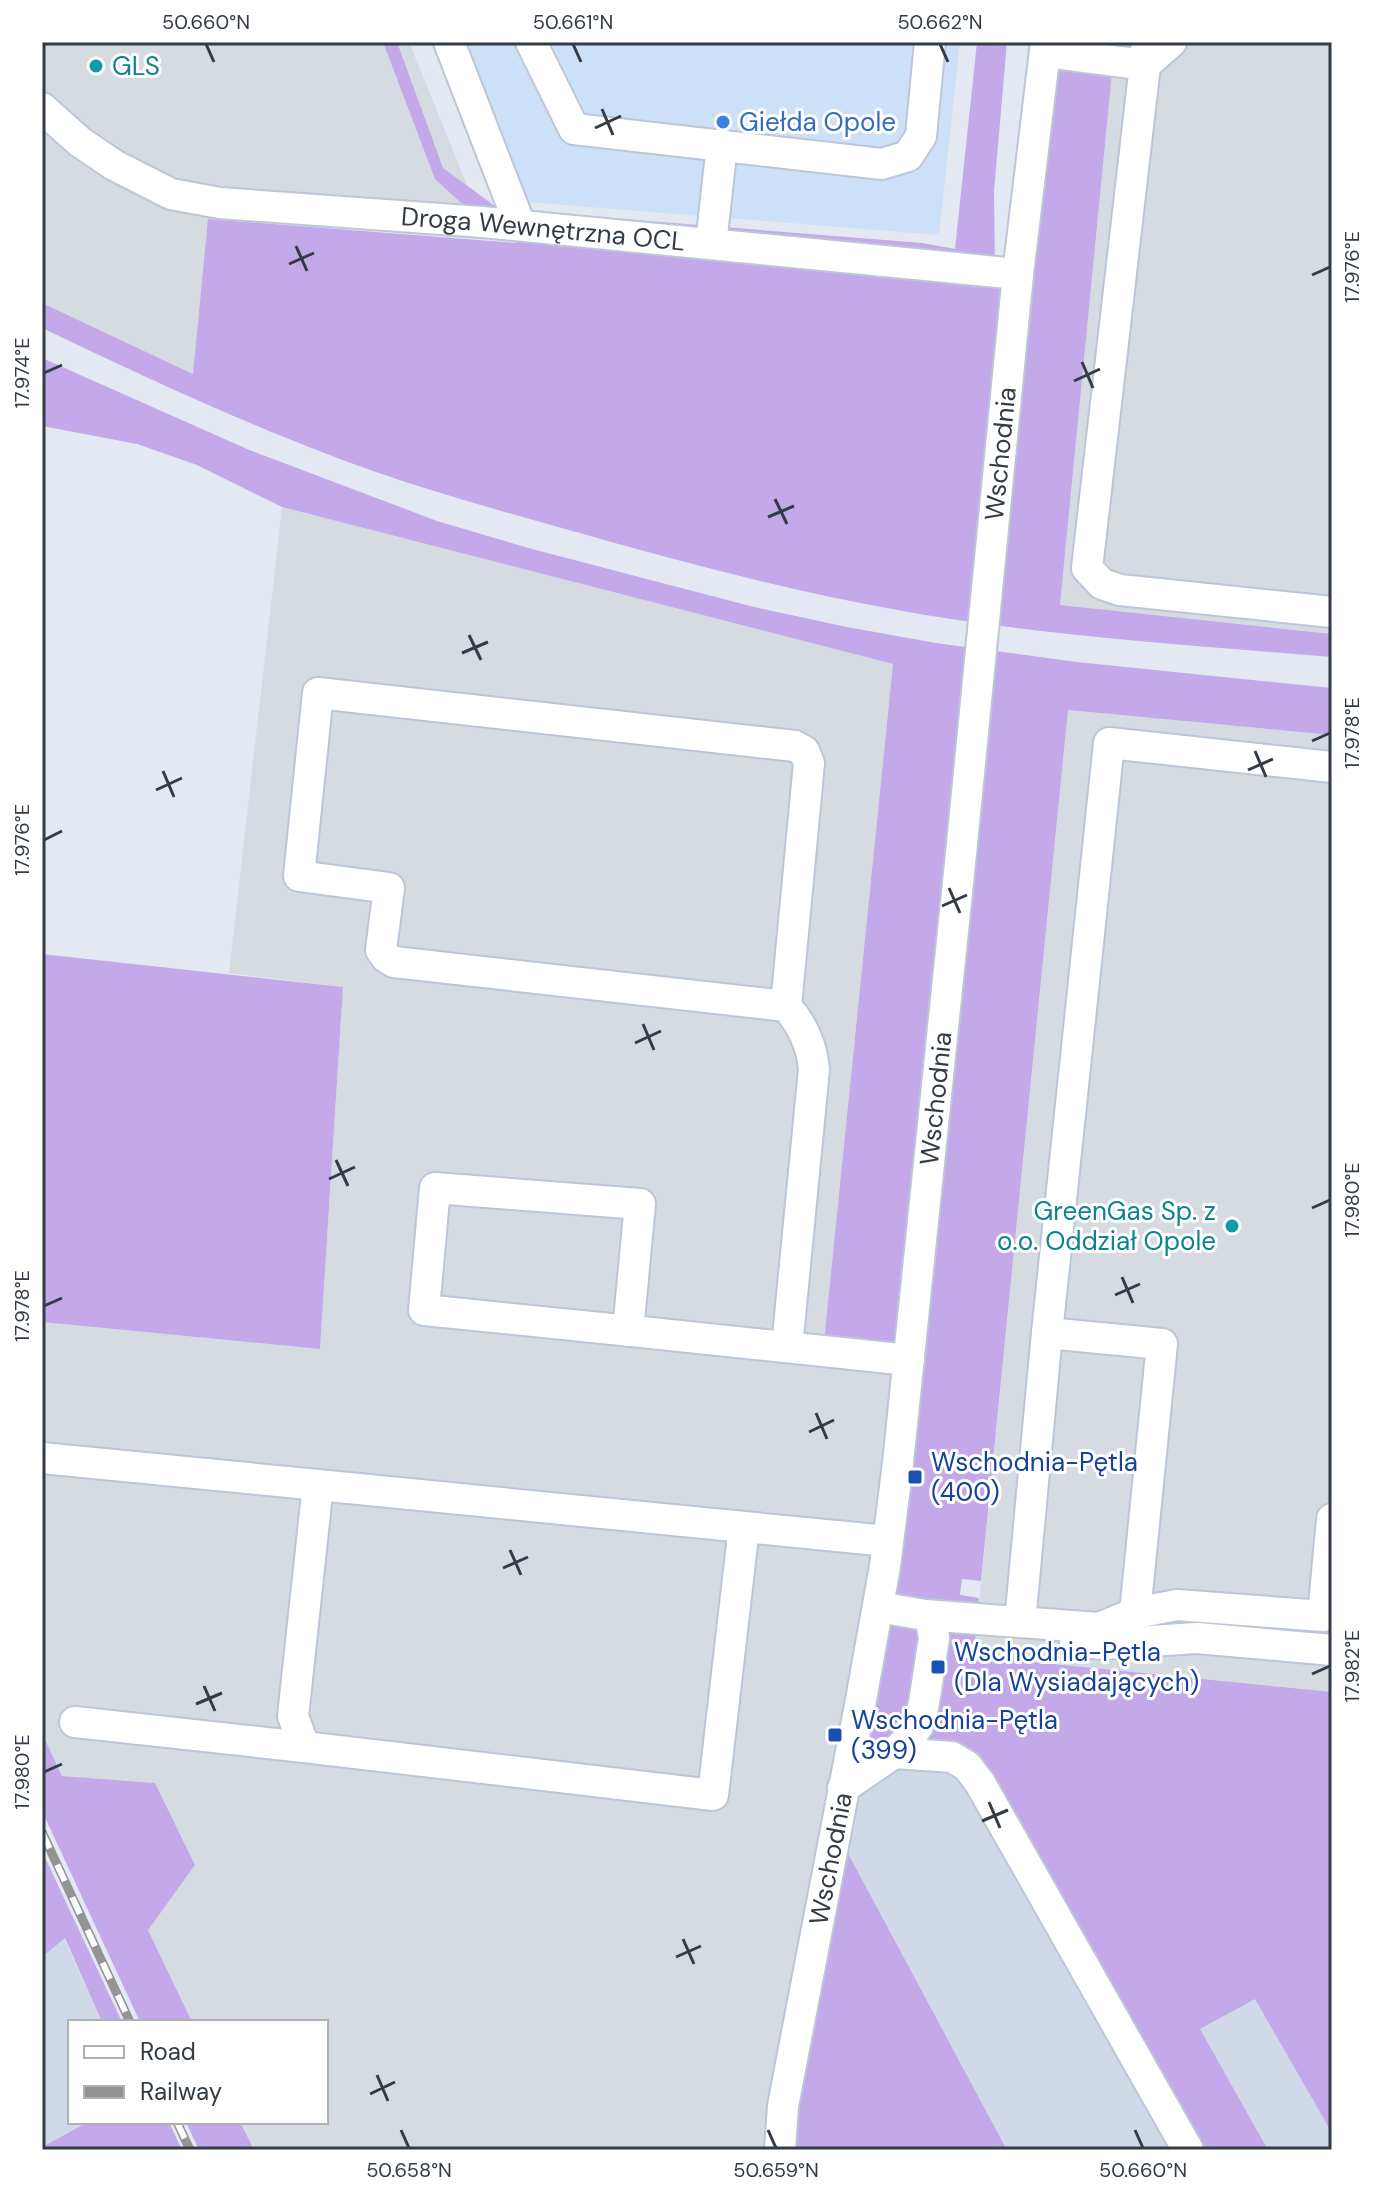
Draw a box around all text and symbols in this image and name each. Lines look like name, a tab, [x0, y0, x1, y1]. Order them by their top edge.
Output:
text: 50.660°N	[162, 9, 250, 35]
text: 50.661°N	[533, 9, 613, 35]
text: 50.662°N	[897, 9, 983, 35]
place label: GLS	[112, 49, 160, 83]
marker: GLS	[87, 57, 105, 75]
place label: Giełda Opole	[739, 105, 896, 139]
marker: Giełda Opole	[714, 113, 732, 131]
street label: Droga Wewnętrzna OCL	[400, 199, 687, 259]
text: 17.976°E	[1339, 231, 1365, 303]
text: 17.974°E	[9, 338, 35, 408]
street label: Wschodnia	[977, 385, 1024, 522]
text: 17.978°E	[1339, 697, 1365, 769]
text: 17.976°E	[9, 804, 35, 876]
street label: Wschodnia	[912, 1030, 960, 1167]
text: 17.980°E	[1339, 1162, 1365, 1238]
place label: GreenGas Sp. z o.o. Oddział Opole	[997, 1194, 1216, 1258]
marker: GreenGas Sp. z o.o. Oddział Opole	[1223, 1217, 1241, 1235]
text: 17.978°E	[9, 1270, 35, 1342]
place label: Wschodnia-Pętla (400)	[931, 1445, 1138, 1509]
marker: Wschodnia-Pętla (400)	[906, 1468, 924, 1486]
text: 17.982°E	[1339, 1630, 1365, 1702]
place label: Wschodnia-Pętla (Dla Wysiadających)	[954, 1635, 1199, 1699]
marker: Wschodnia-Pętla (Dla Wysiadających)	[929, 1658, 947, 1676]
place label: Wschodnia-Pętla (399)	[851, 1703, 1058, 1767]
marker: Wschodnia-Pętla (399)	[826, 1726, 844, 1744]
text: 17.980°E	[9, 1734, 35, 1810]
street label: Wschodnia	[801, 1790, 860, 1928]
legend	[68, 2020, 328, 2124]
text: Road	[140, 2036, 196, 2067]
text: Railway	[140, 2076, 222, 2107]
text: 50.658°N	[366, 2157, 452, 2183]
text: 50.659°N	[733, 2157, 819, 2183]
text: 50.660°N	[1099, 2157, 1187, 2183]

